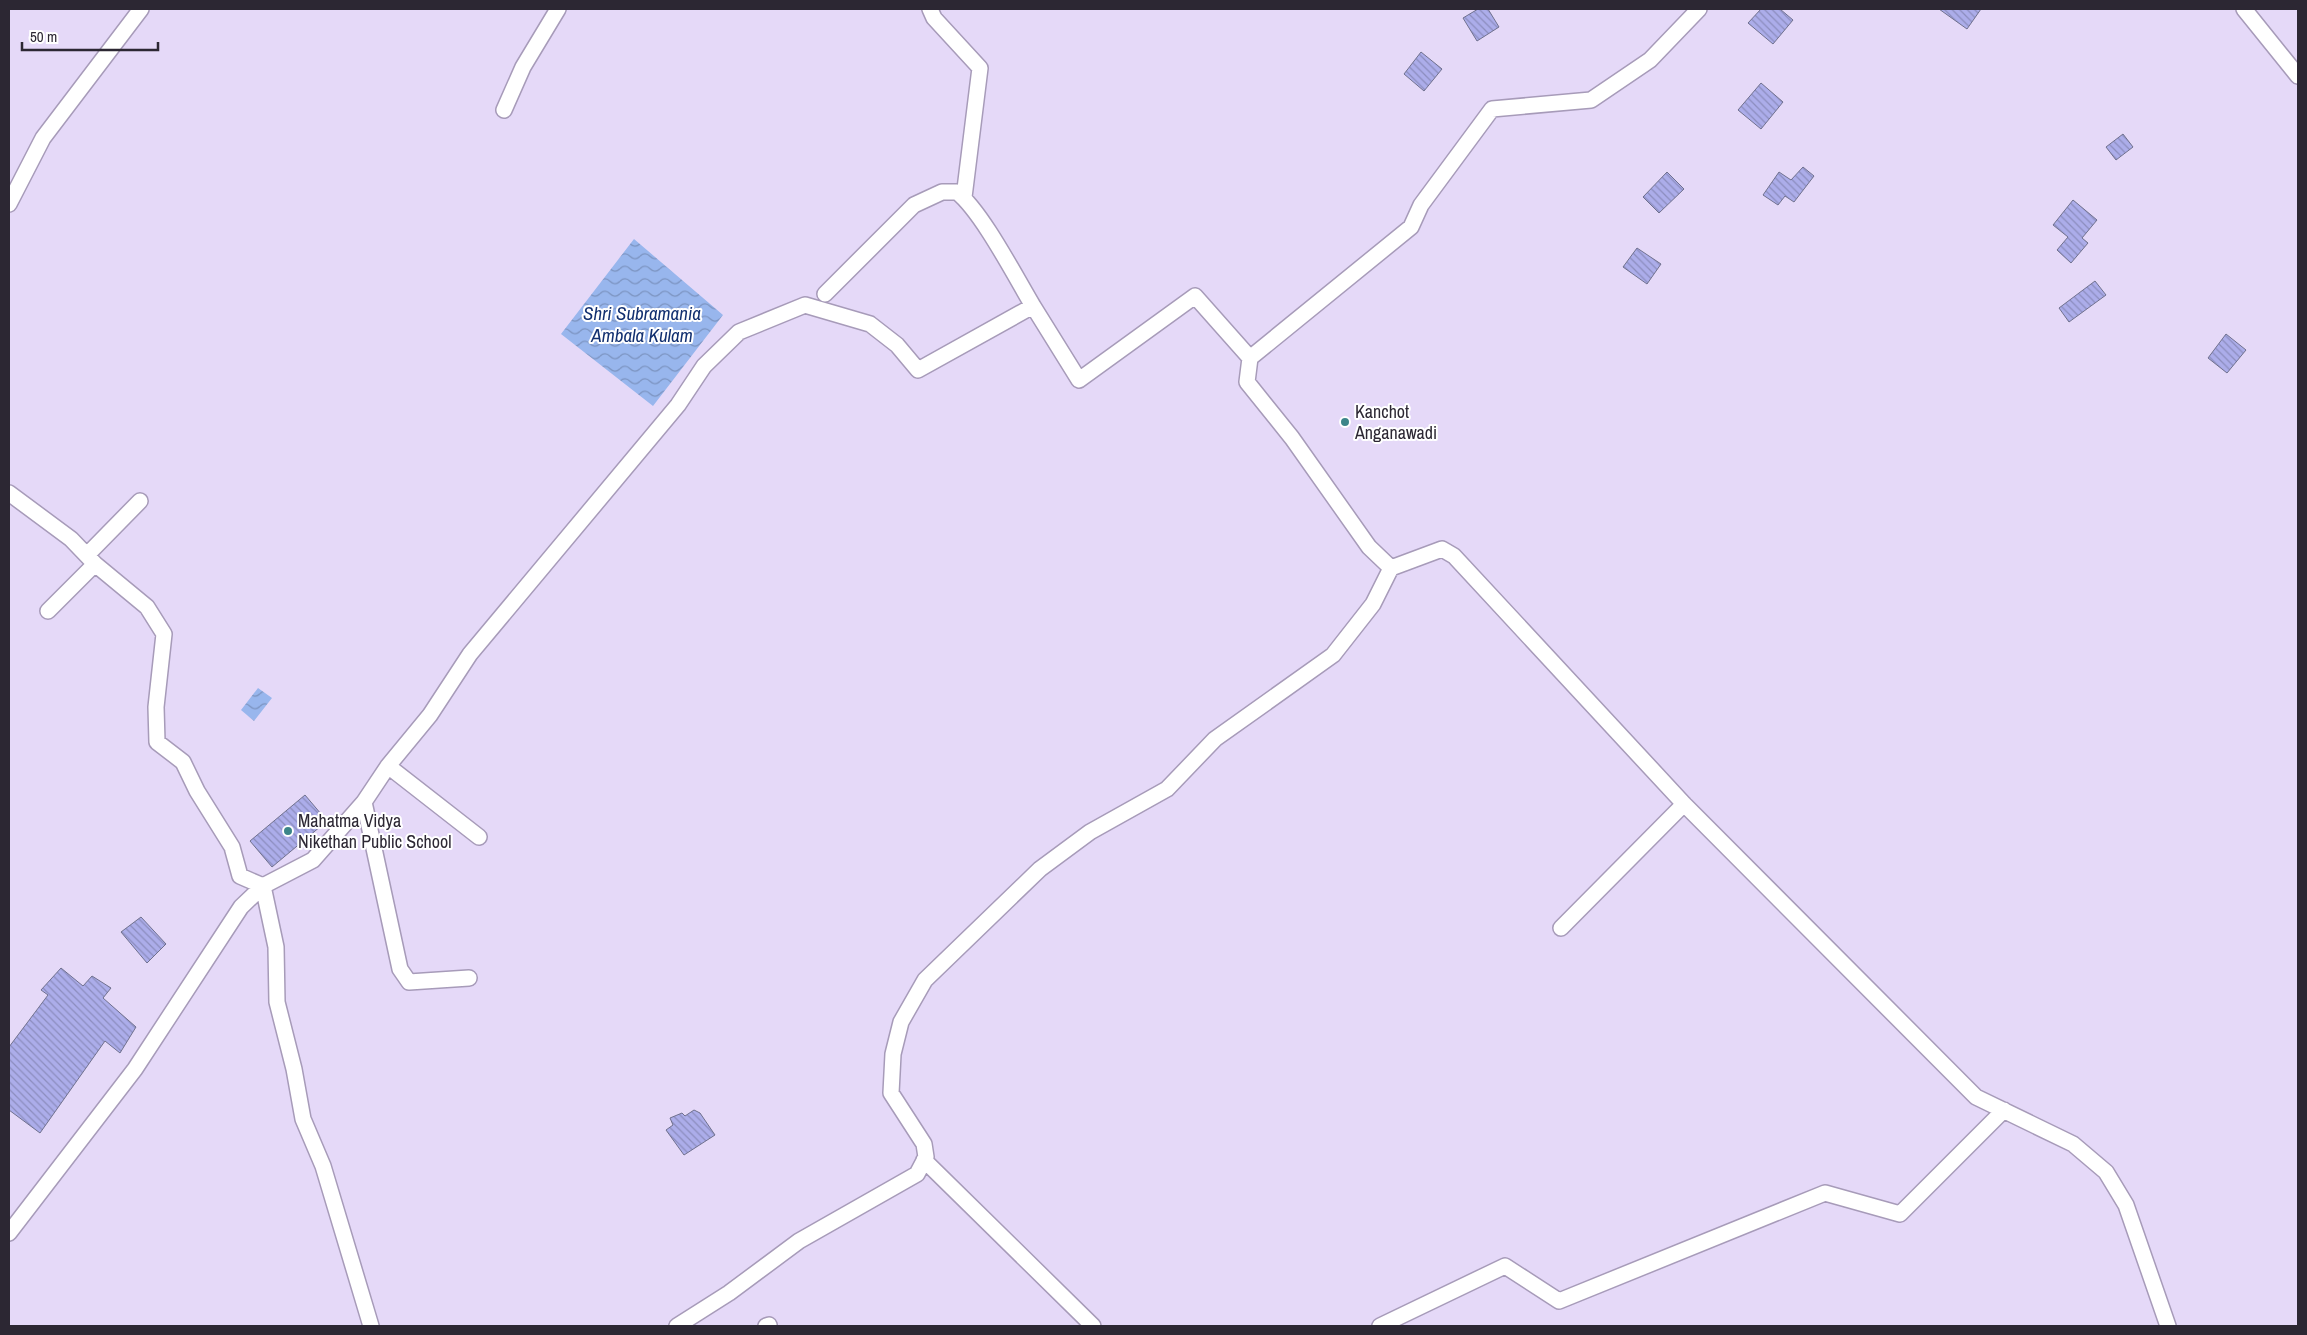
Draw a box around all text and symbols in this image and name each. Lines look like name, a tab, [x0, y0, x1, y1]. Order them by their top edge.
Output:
scale bar	[22, 20, 159, 52]
text: 50 m	[30, 26, 57, 47]
water label: Shri Subramania Ambala Kulam	[583, 300, 701, 348]
place label: Kanchot Anganawadi	[1354, 399, 1437, 445]
marker: Kanchot Anganawadi	[1339, 416, 1351, 428]
place label: Mahatma Vidya Nikethan Public School	[298, 808, 451, 854]
marker: Mahatma Vidya Nikethan Public School	[282, 825, 294, 837]

